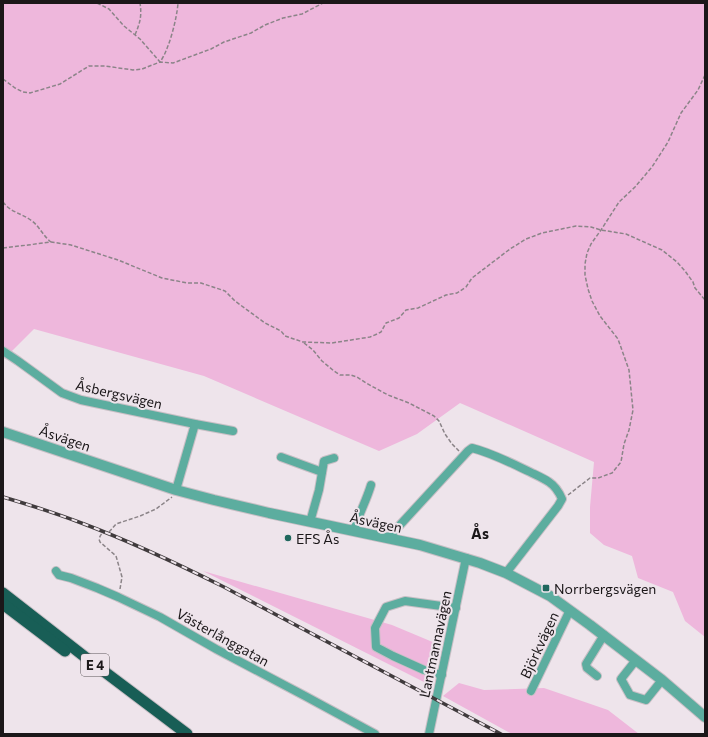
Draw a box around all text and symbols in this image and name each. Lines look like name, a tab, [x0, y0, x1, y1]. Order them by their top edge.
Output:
street label: Åsbergsvägen	[74, 376, 164, 412]
street label: Åsvägen	[37, 421, 93, 455]
street label: Åsvägen	[348, 508, 404, 536]
district label: Ås	[471, 523, 489, 542]
place label: EFS Ås	[296, 530, 339, 547]
marker: EFS Ås	[283, 533, 293, 543]
place label: Norrbergsvägen	[554, 580, 656, 597]
marker: Norrbergsvägen	[541, 583, 551, 593]
street label: Lantmannavägen	[415, 589, 455, 699]
street label: Västerlånggatan	[174, 604, 272, 670]
street label: Björkvägen	[516, 609, 562, 681]
road number: E 4	[81, 654, 109, 676]

